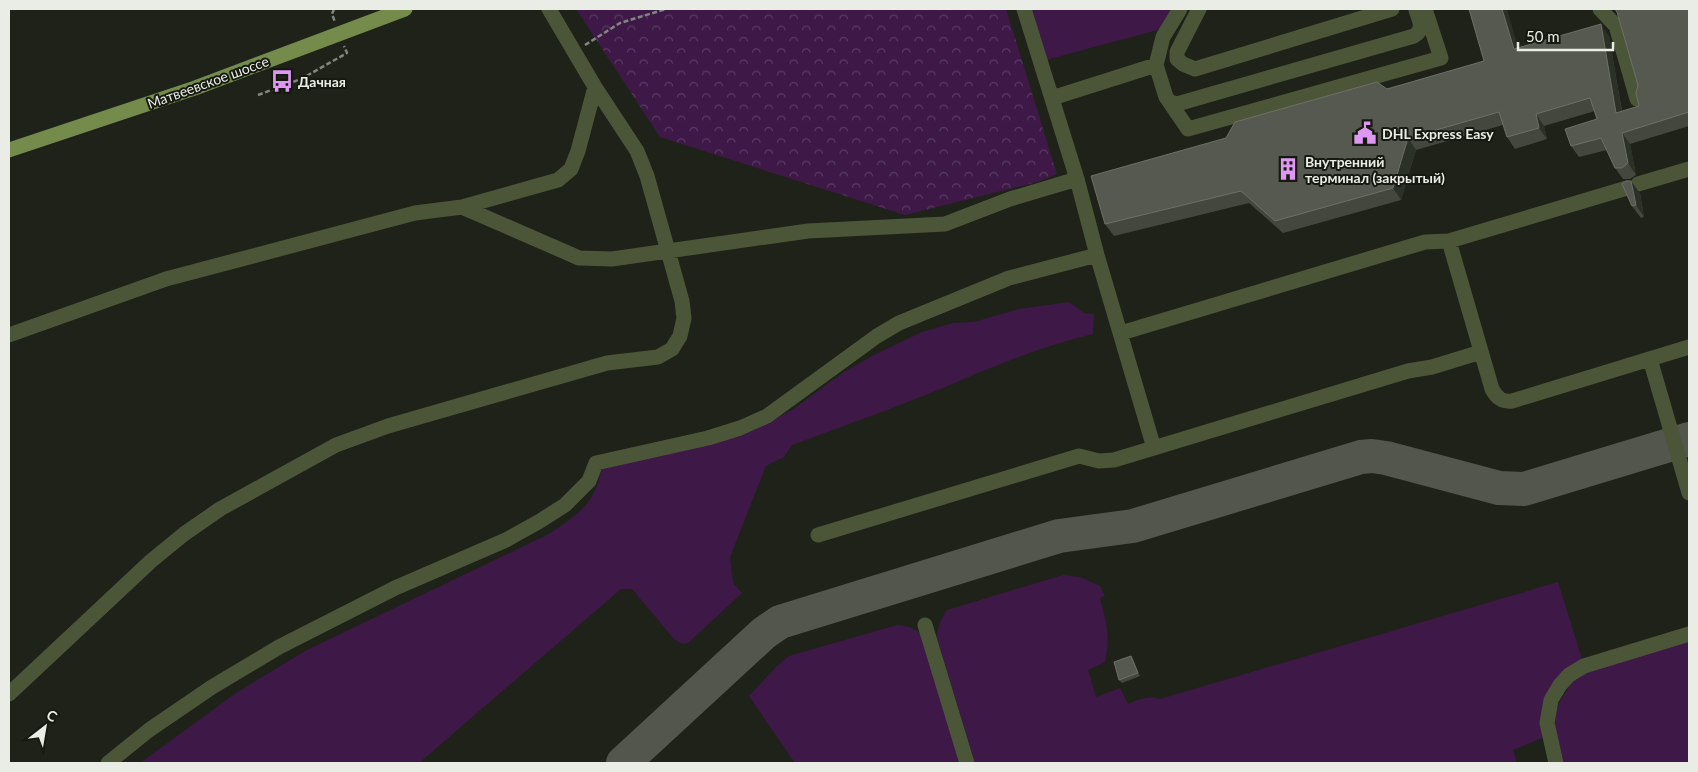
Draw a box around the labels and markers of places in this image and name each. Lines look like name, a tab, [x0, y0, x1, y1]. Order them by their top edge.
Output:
bus stop icon: Дачная	[269, 68, 295, 94]
place label: Дачная	[298, 73, 346, 90]
public building icon: DHL Express Easy	[1352, 120, 1378, 146]
place label: DHL Express Easy	[1382, 125, 1494, 142]
place label: Внутренний терминал (закрытый)	[1305, 153, 1445, 186]
building icon: Внутренний терминал (закрытый)	[1275, 156, 1301, 182]

